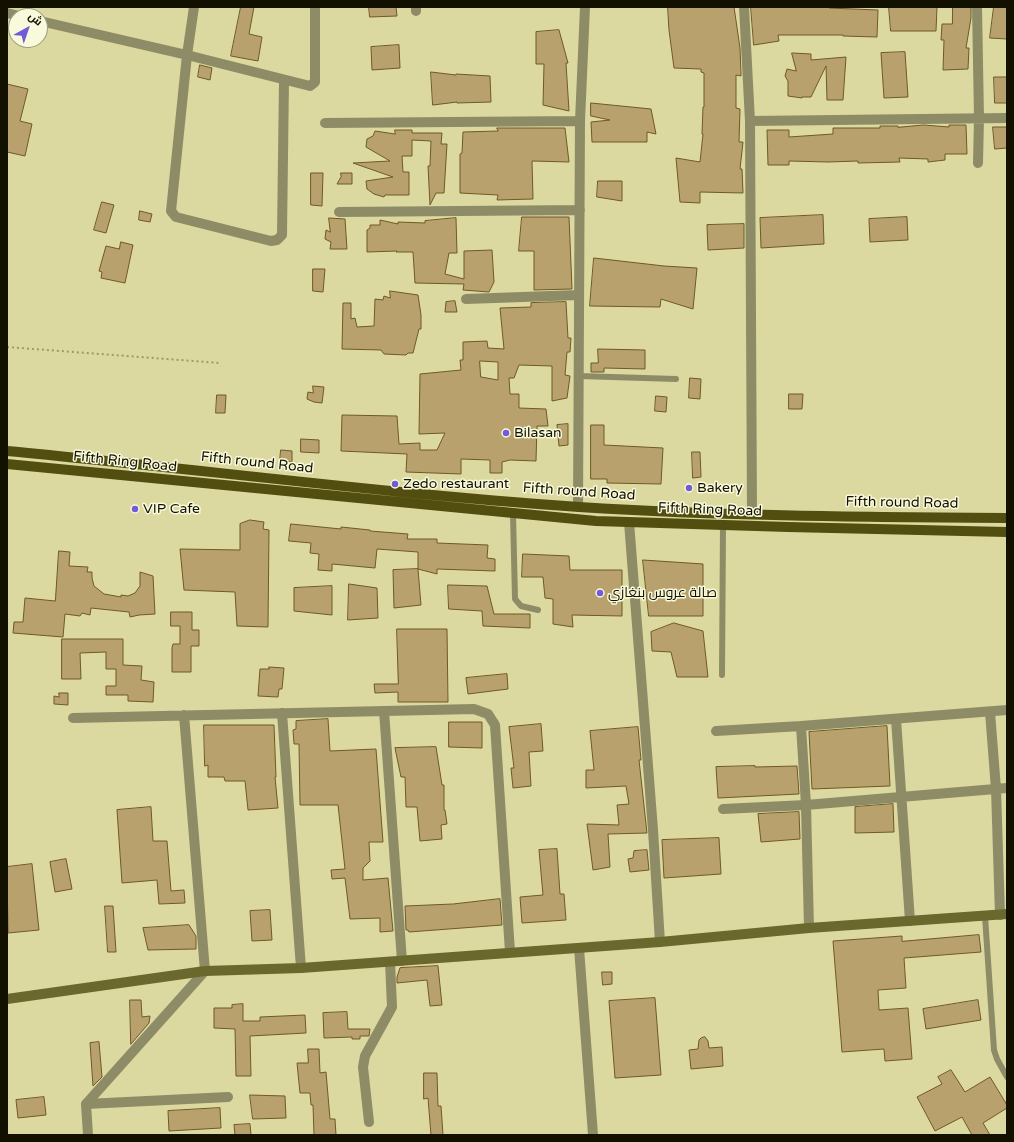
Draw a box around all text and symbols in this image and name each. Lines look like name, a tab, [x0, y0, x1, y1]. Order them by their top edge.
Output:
north arrow	[8, 8, 48, 48]
text: ش	[26, 10, 45, 29]
place label: Bilasan	[514, 425, 562, 441]
marker: Bilasan	[501, 428, 511, 438]
street label: Fifth Ring Road	[72, 448, 178, 476]
street label: Fifth round Road	[200, 449, 314, 477]
place label: Zedo restaurant	[403, 476, 509, 492]
marker: Zedo restaurant	[390, 479, 400, 489]
street label: Fifth round Road	[522, 480, 636, 504]
place label: Bakery	[697, 480, 743, 496]
marker: Bakery	[684, 483, 694, 493]
street label: Fifth round Road	[845, 494, 959, 512]
street label: Fifth Ring Road	[658, 500, 762, 520]
place label: VIP Cafe	[143, 501, 200, 517]
marker: VIP Cafe	[130, 504, 140, 514]
place label: صالة عروس بنغازي	[608, 585, 717, 601]
marker: صالة عروس بنغازي	[595, 588, 605, 598]

